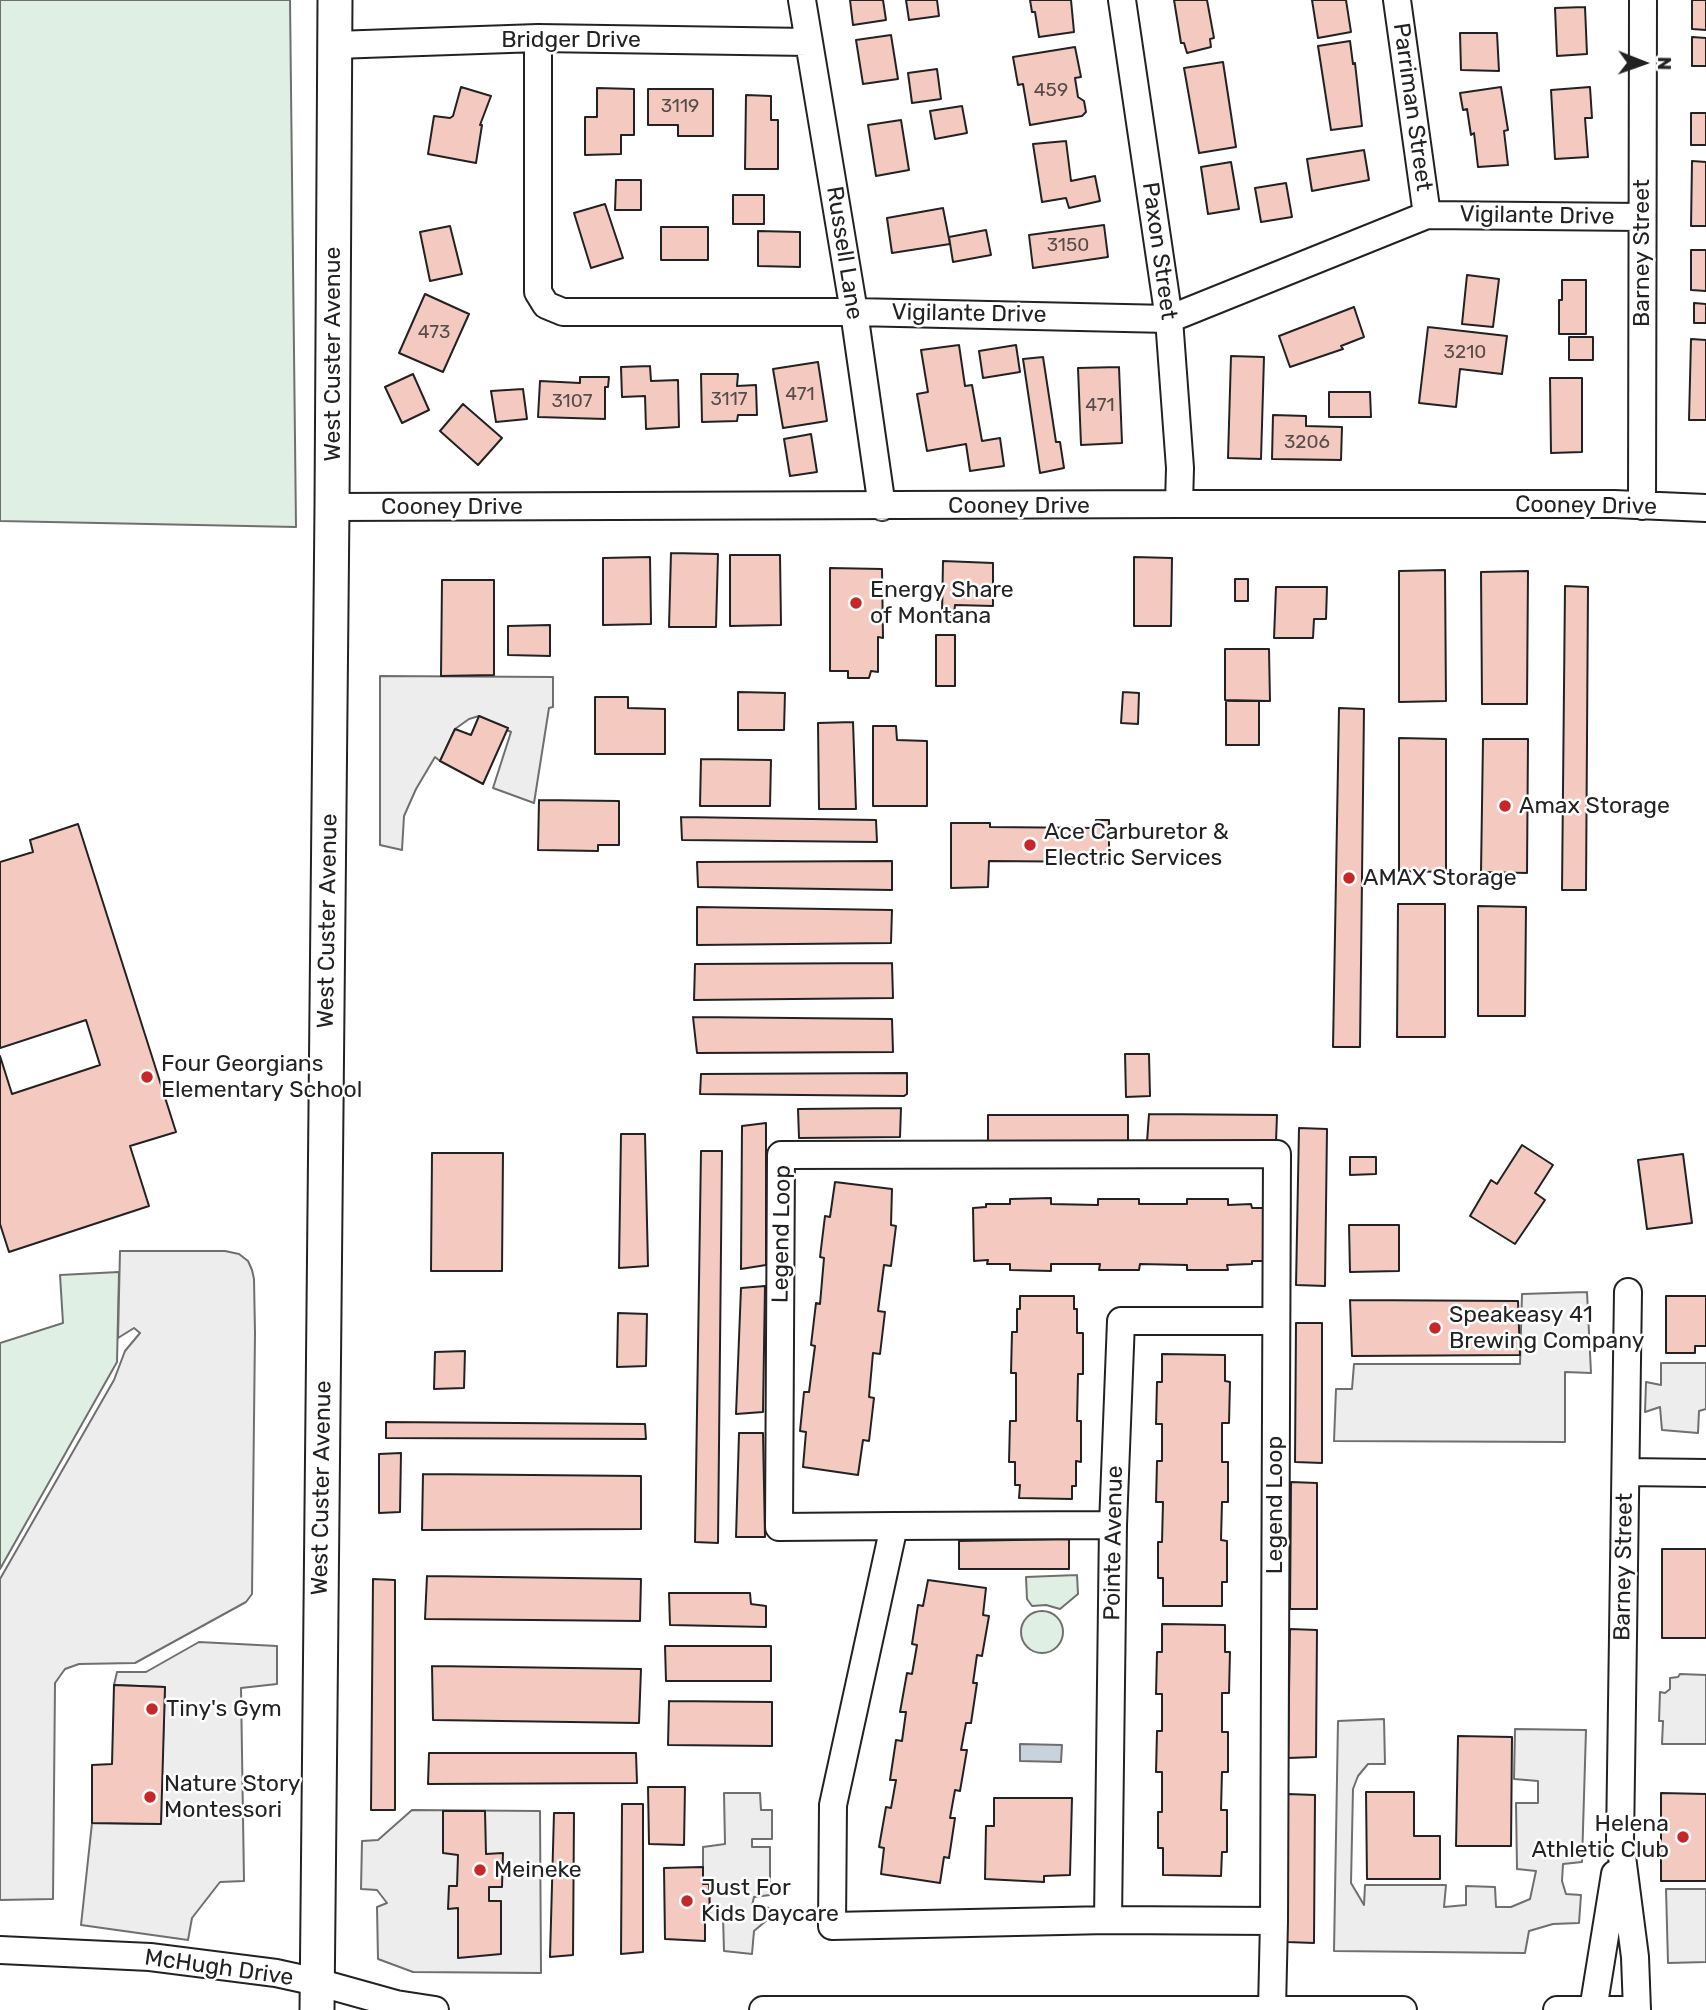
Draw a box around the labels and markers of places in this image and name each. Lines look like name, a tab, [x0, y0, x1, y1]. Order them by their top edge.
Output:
place label: Energy Share of Montana	[870, 576, 1014, 630]
marker: Energy Share of Montana	[848, 595, 864, 611]
place label: Amax Storage	[1519, 792, 1670, 820]
marker: Amax Storage	[1497, 798, 1513, 814]
place label: Ace Carburetor & Electric Services	[1044, 818, 1229, 872]
marker: Ace Carburetor & Electric Services	[1022, 837, 1038, 853]
place label: AMAX Storage	[1363, 864, 1517, 892]
marker: AMAX Storage	[1341, 870, 1357, 886]
place label: Four Georgians Elementary School	[161, 1050, 362, 1104]
marker: Four Georgians Elementary School	[139, 1069, 155, 1085]
place label: Speakeasy 41 Brewing Company	[1449, 1301, 1644, 1355]
marker: Speakeasy 41 Brewing Company	[1427, 1320, 1443, 1336]
place label: Tiny's Gym	[166, 1695, 282, 1723]
marker: Tiny's Gym	[144, 1701, 160, 1717]
place label: Nature Story Montessori	[164, 1770, 300, 1824]
marker: Nature Story Montessori	[142, 1789, 158, 1805]
place label: Helena Athletic Club	[1531, 1810, 1669, 1864]
marker: Helena Athletic Club	[1675, 1829, 1691, 1845]
place label: Meineke	[494, 1856, 582, 1884]
marker: Meineke	[472, 1862, 488, 1878]
place label: Just For Kids Daycare	[701, 1874, 839, 1928]
marker: Just For Kids Daycare	[679, 1893, 695, 1909]

